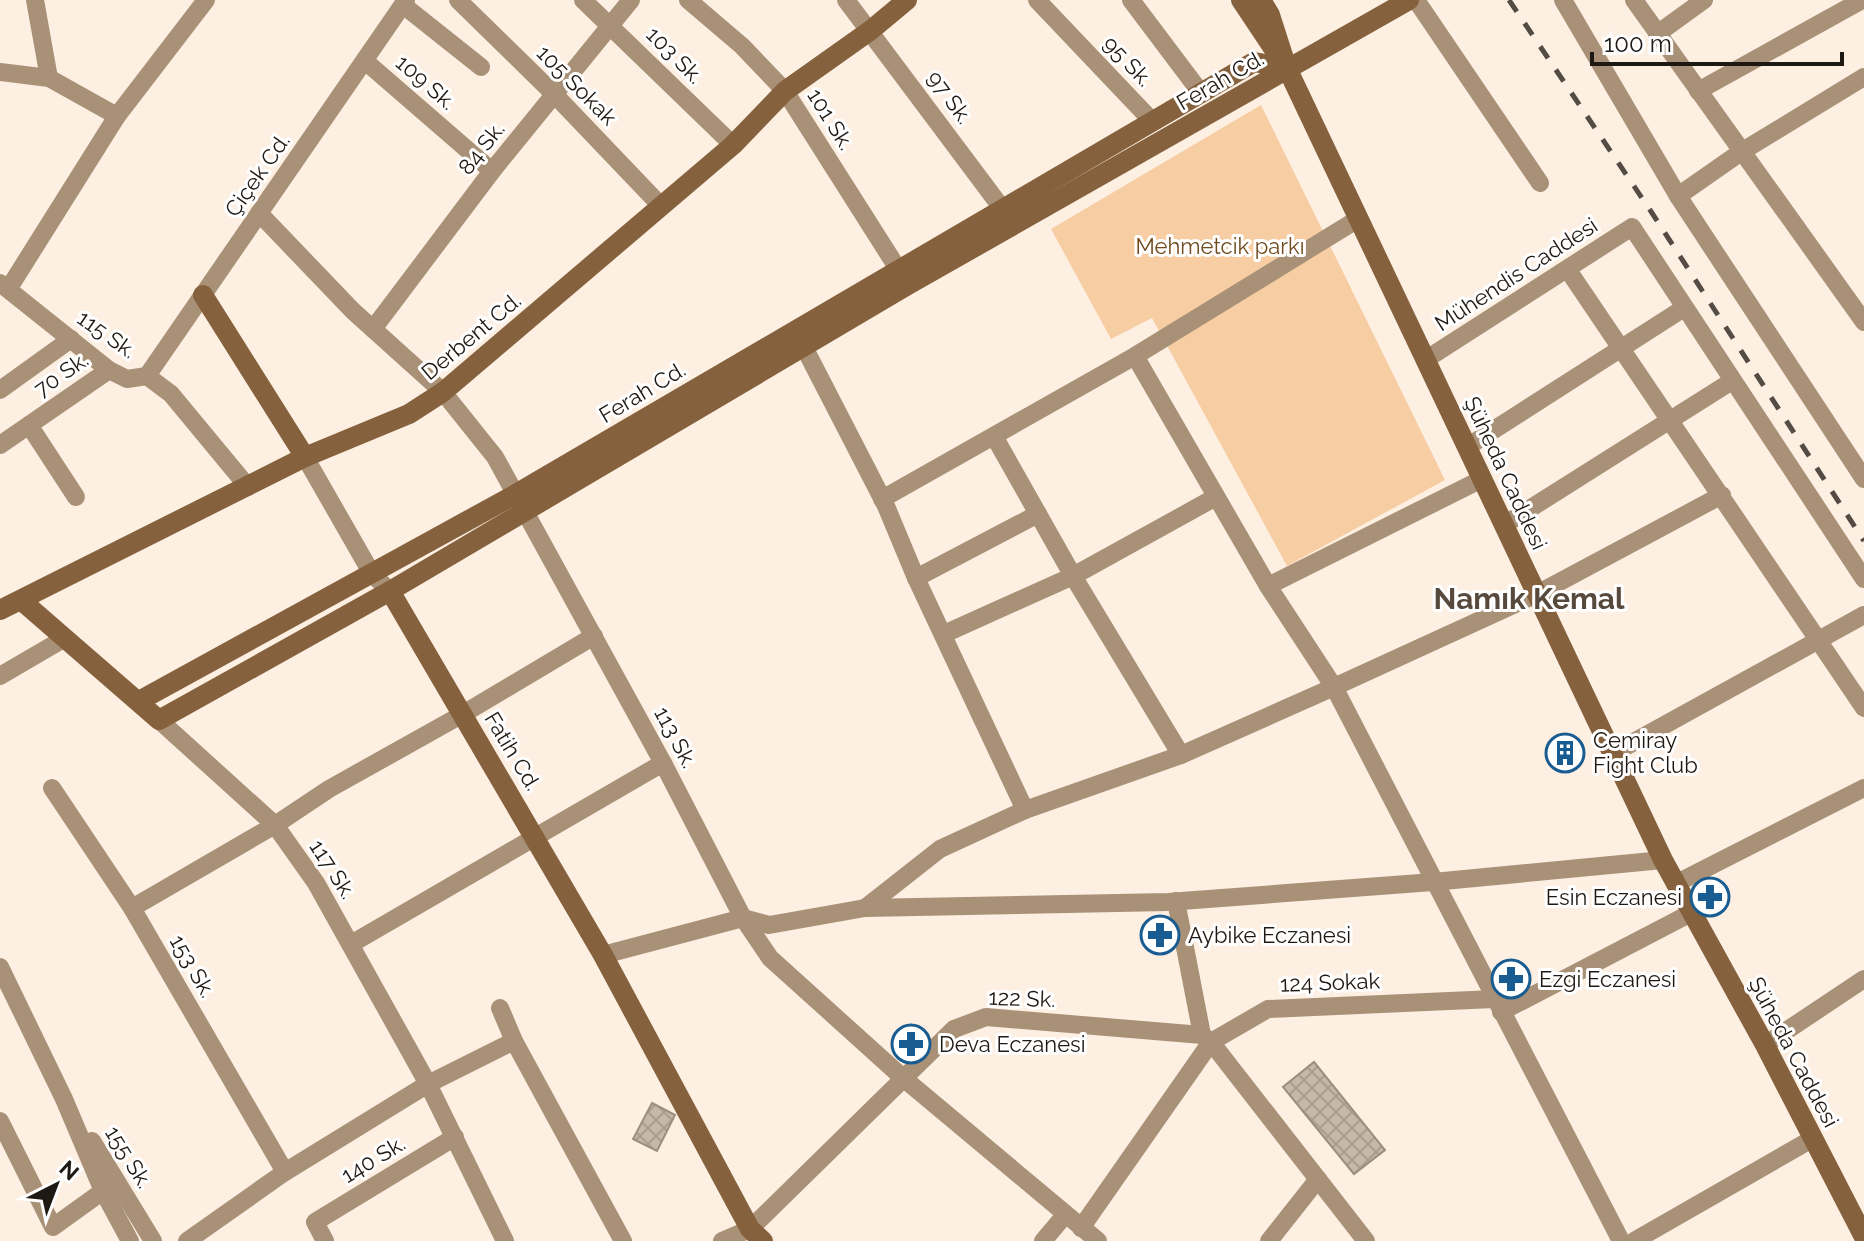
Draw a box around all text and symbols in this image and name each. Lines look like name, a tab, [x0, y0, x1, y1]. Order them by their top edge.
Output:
scale bar	[1592, 16, 1842, 66]
street label: 103 Sk.	[641, 21, 709, 89]
text: 100 m	[1604, 29, 1672, 58]
street label: 95 Sk.	[1098, 31, 1158, 91]
street label: 105 Sokak	[532, 40, 623, 131]
street label: Ferah Cd.	[1172, 45, 1268, 115]
street label: 109 Sk.	[391, 49, 461, 115]
street label: 97 Sk.	[922, 65, 978, 129]
street label: 101 Sk.	[802, 84, 860, 154]
street label: 84 Sk.	[452, 116, 510, 180]
street label: Çiçek Cd.	[219, 129, 295, 221]
street label: Mühendis Caddesi	[1430, 212, 1602, 336]
park label: Mehmetcik parkı	[1136, 233, 1304, 259]
street label: Derbent Cd.	[416, 287, 526, 385]
street label: 115 Sk.	[73, 305, 141, 363]
street label: 70 Sk.	[29, 346, 93, 402]
street label: Ferah Cd.	[594, 356, 690, 428]
street label: Şüheda Caddesi	[1459, 392, 1553, 554]
district label: Namık Kemal	[1433, 581, 1625, 616]
street label: 113 Sk.	[649, 702, 703, 772]
street label: Fatih Cd.	[479, 707, 547, 795]
place label: Cemiray Fight Club	[1593, 727, 1698, 778]
building icon: Cemiray Fight Club	[1544, 732, 1586, 774]
street label: 117 Sk.	[304, 835, 362, 903]
pharmacy icon: Esin Eczanesi	[1689, 876, 1731, 918]
place label: Esin Eczanesi	[1546, 884, 1682, 910]
pharmacy icon: Aybike Eczanesi	[1139, 914, 1181, 956]
place label: Aybike Eczanesi	[1188, 922, 1351, 948]
street label: 153 Sk.	[165, 930, 221, 1002]
pharmacy icon: Ezgi Eczanesi	[1490, 958, 1532, 1000]
place label: Ezgi Eczanesi	[1539, 966, 1676, 992]
street label: 124 Sokak	[1279, 967, 1381, 997]
street label: Şüheda Caddesi	[1744, 973, 1844, 1131]
street label: 122 Sk.	[988, 984, 1056, 1012]
pharmacy icon: Deva Eczanesi	[890, 1023, 932, 1065]
place label: Deva Eczanesi	[939, 1031, 1086, 1057]
street label: 155 Sk.	[100, 1121, 158, 1193]
street label: 140 Sk.	[336, 1130, 410, 1188]
north arrow	[16, 1145, 96, 1225]
text: N	[54, 1155, 84, 1185]

